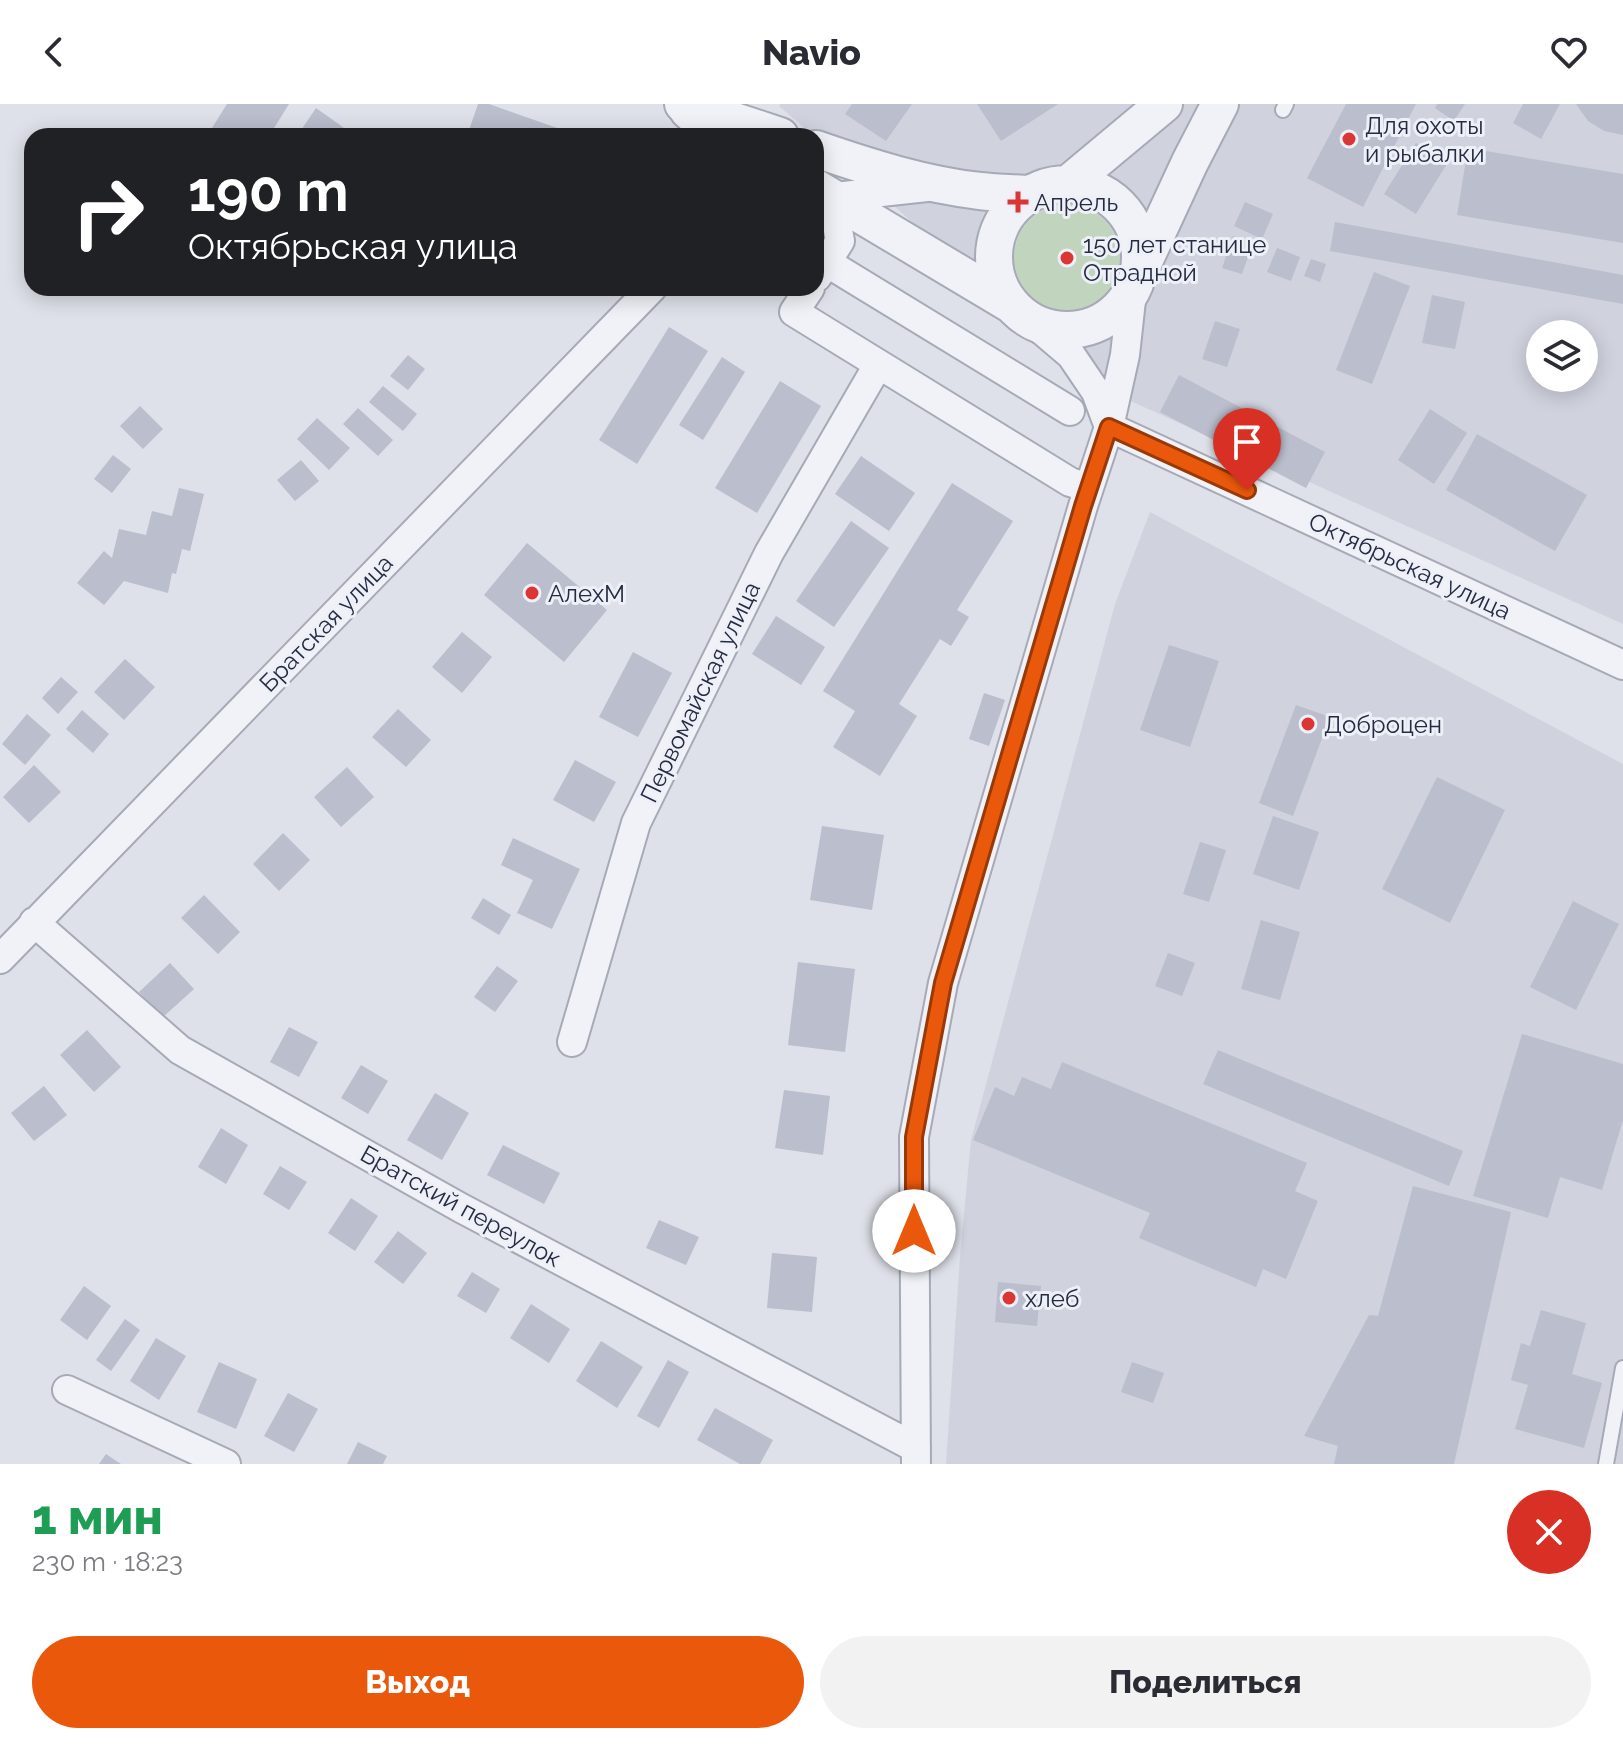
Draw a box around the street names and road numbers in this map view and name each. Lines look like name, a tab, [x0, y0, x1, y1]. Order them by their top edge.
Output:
street label: Октябрьская улица	[1304, 506, 1516, 626]
street label: Братская улица	[253, 548, 399, 698]
street label: Первомайская улица	[634, 577, 766, 807]
street label: Братский переулок	[356, 1139, 566, 1273]

